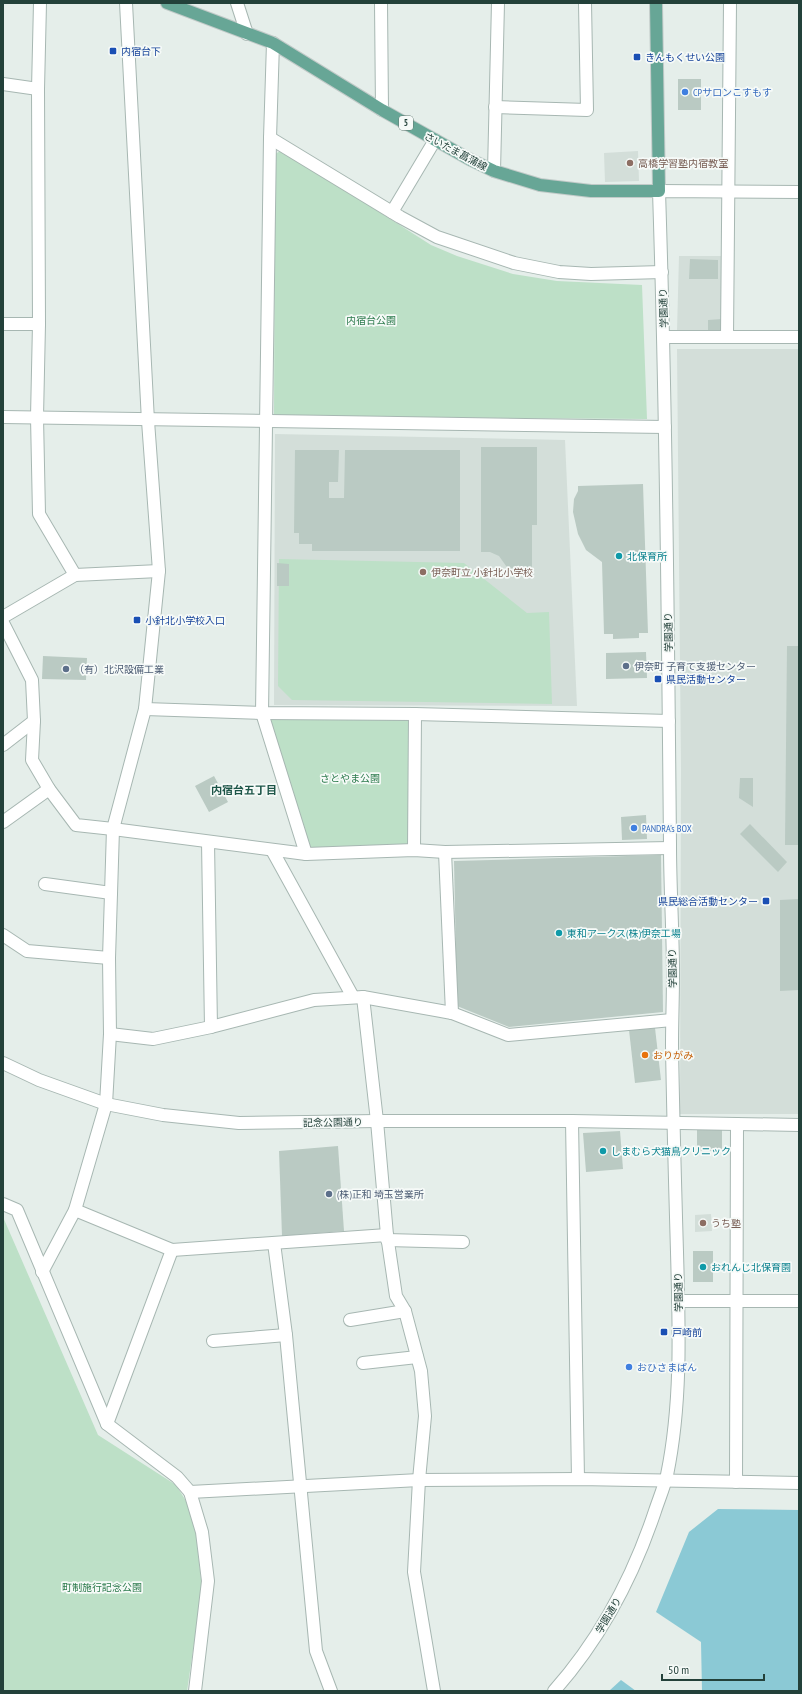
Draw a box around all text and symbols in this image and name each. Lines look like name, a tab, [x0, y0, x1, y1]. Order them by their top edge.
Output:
place label: 内宿台下	[121, 45, 161, 58]
marker: 内宿台下	[108, 46, 118, 56]
place label: きんもくせい公園	[645, 51, 725, 64]
marker: きんもくせい公園	[632, 52, 642, 62]
place label: CPサロンこすもす	[693, 86, 772, 99]
marker: CPサロンこすもす	[680, 87, 690, 97]
road number: 5	[399, 116, 413, 130]
street label: さいたま菖蒲線	[422, 129, 490, 174]
place label: 高橋学習塾内宿教室	[638, 157, 728, 170]
marker: 高橋学習塾内宿教室	[625, 158, 635, 168]
street label: 学園通り	[656, 288, 671, 328]
park label: 内宿台公園	[346, 314, 396, 327]
place label: 北保育所	[627, 550, 667, 563]
marker: 北保育所	[614, 551, 624, 561]
place label: 伊奈町立 小針北小学校	[431, 566, 533, 579]
marker: 伊奈町立 小針北小学校	[418, 567, 428, 577]
street label: 学園通り	[662, 612, 675, 652]
place label: 小針北小学校入口	[145, 614, 225, 627]
marker: 小針北小学校入口	[132, 615, 142, 625]
place label: 伊奈町 子育て支援センター	[634, 660, 756, 673]
marker: 伊奈町 子育て支援センター	[621, 661, 631, 671]
place label: （有）北沢設備工業	[74, 663, 164, 676]
marker: （有）北沢設備工業	[61, 664, 71, 674]
place label: 県民活動センター	[666, 673, 746, 686]
marker: 県民活動センター	[653, 674, 663, 684]
park label: さとやま公園	[320, 772, 380, 785]
district label: 内宿台五丁目	[211, 783, 277, 797]
place label: PANDRA's BOX	[642, 822, 692, 835]
marker: PANDRA's BOX	[629, 823, 639, 833]
place label: 県民総合活動センター	[658, 895, 758, 908]
marker: 県民総合活動センター	[761, 896, 771, 906]
place label: 東和アークス(株)伊奈工場	[567, 927, 681, 940]
marker: 東和アークス(株)伊奈工場	[554, 928, 564, 938]
street label: 学園通り	[666, 948, 679, 988]
place label: おりがみ	[653, 1049, 693, 1062]
marker: おりがみ	[640, 1050, 650, 1060]
street label: 記念公園通り	[303, 1115, 363, 1130]
place label: しまむら犬猫鳥クリニック	[611, 1145, 731, 1158]
marker: しまむら犬猫鳥クリニック	[598, 1146, 608, 1156]
place label: (株)正和 埼玉営業所	[337, 1188, 424, 1201]
marker: (株)正和 埼玉営業所	[324, 1189, 334, 1199]
place label: うち塾	[711, 1217, 741, 1230]
marker: うち塾	[698, 1218, 708, 1228]
place label: おれんじ北保育園	[711, 1261, 791, 1274]
marker: おれんじ北保育園	[698, 1262, 708, 1272]
street label: 学園通り	[672, 1272, 685, 1312]
place label: 戸崎前	[672, 1326, 702, 1339]
marker: 戸崎前	[659, 1327, 669, 1337]
place label: おひさまぱん	[637, 1361, 697, 1374]
marker: おひさまぱん	[624, 1362, 634, 1372]
park label: 町制施行記念公園	[62, 1581, 142, 1594]
street label: 学園通り	[593, 1595, 624, 1636]
scale bar	[662, 1656, 764, 1682]
text: 50 m	[668, 1662, 689, 1677]

